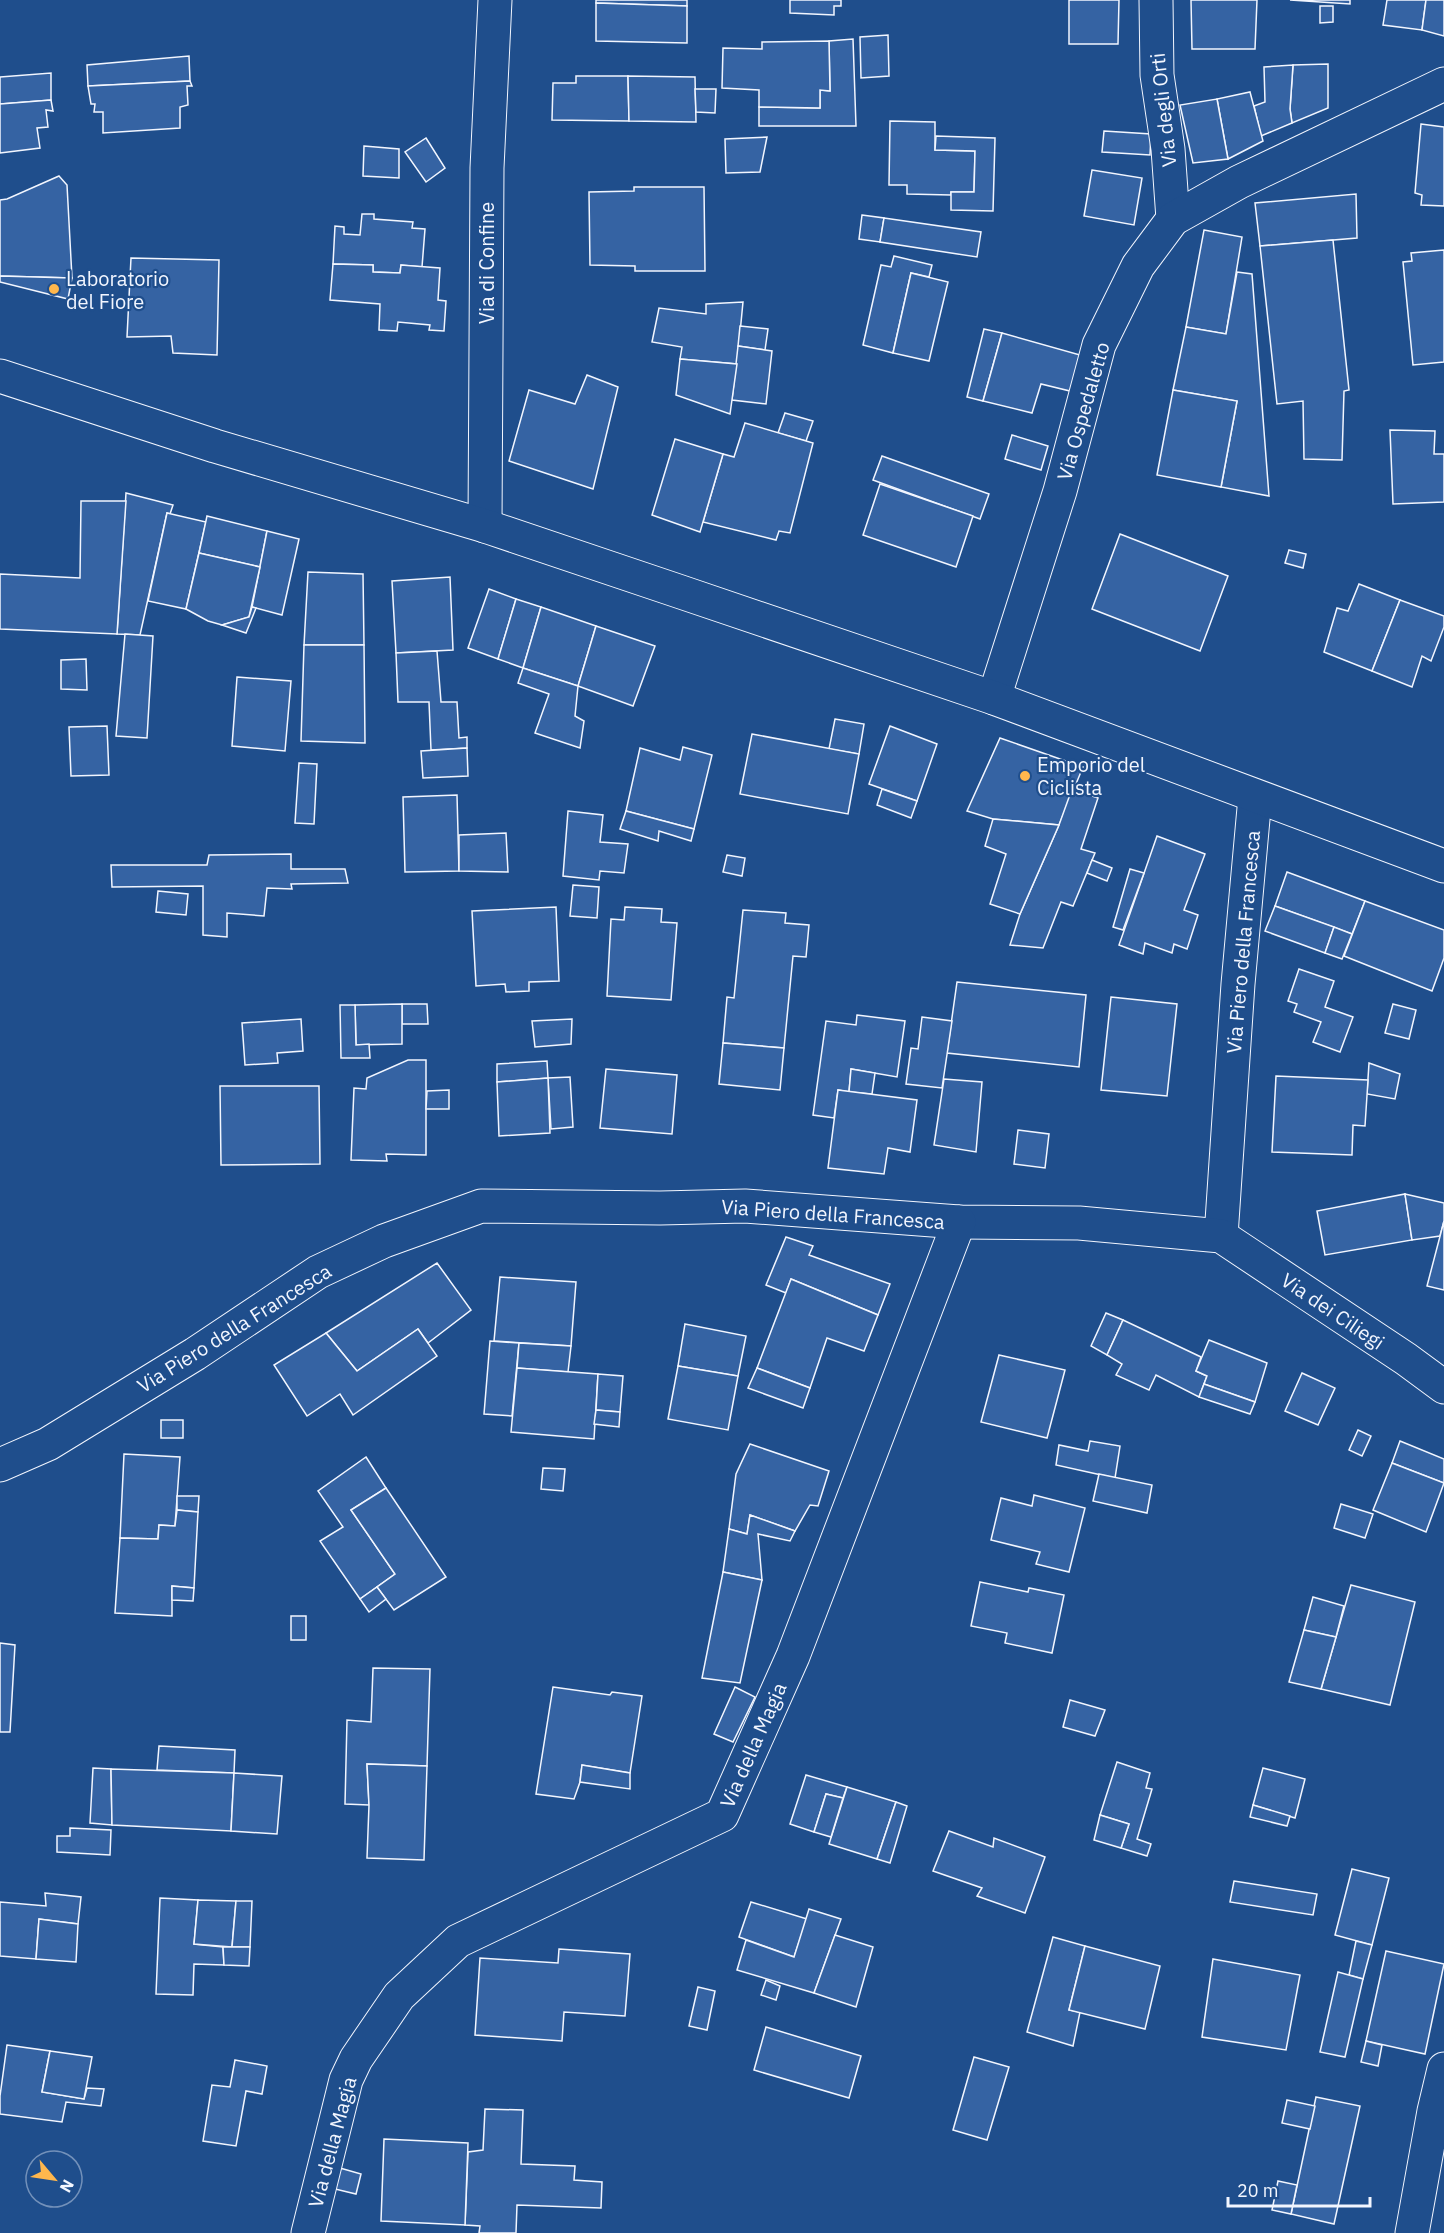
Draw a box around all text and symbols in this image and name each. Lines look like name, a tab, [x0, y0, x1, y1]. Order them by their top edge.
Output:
street label: Via degli Orti	[1144, 52, 1182, 168]
street label: Via di Confine	[473, 202, 500, 324]
place label: Laboratorio del Fiore	[66, 265, 169, 315]
marker: Laboratorio del Fiore	[47, 282, 61, 296]
street label: Via Ospedaletto	[1050, 339, 1116, 483]
place label: Emporio del Ciclista	[1037, 751, 1145, 801]
marker: Emporio del Ciclista	[1018, 769, 1032, 783]
street label: Via Piero della Francesca	[1220, 829, 1266, 1055]
street label: Via Piero della Francesca	[720, 1193, 946, 1235]
street label: Via Piero della Francesca	[132, 1257, 336, 1399]
street label: Via dei Ciliegi	[1276, 1266, 1390, 1356]
street label: Via della Magia	[713, 1678, 793, 1812]
street label: Via della Magia	[302, 2073, 363, 2210]
north arrow	[24, 2149, 84, 2209]
scale bar	[1228, 2170, 1370, 2208]
text: N	[56, 2176, 79, 2196]
text: 20 m	[1237, 2179, 1279, 2202]

